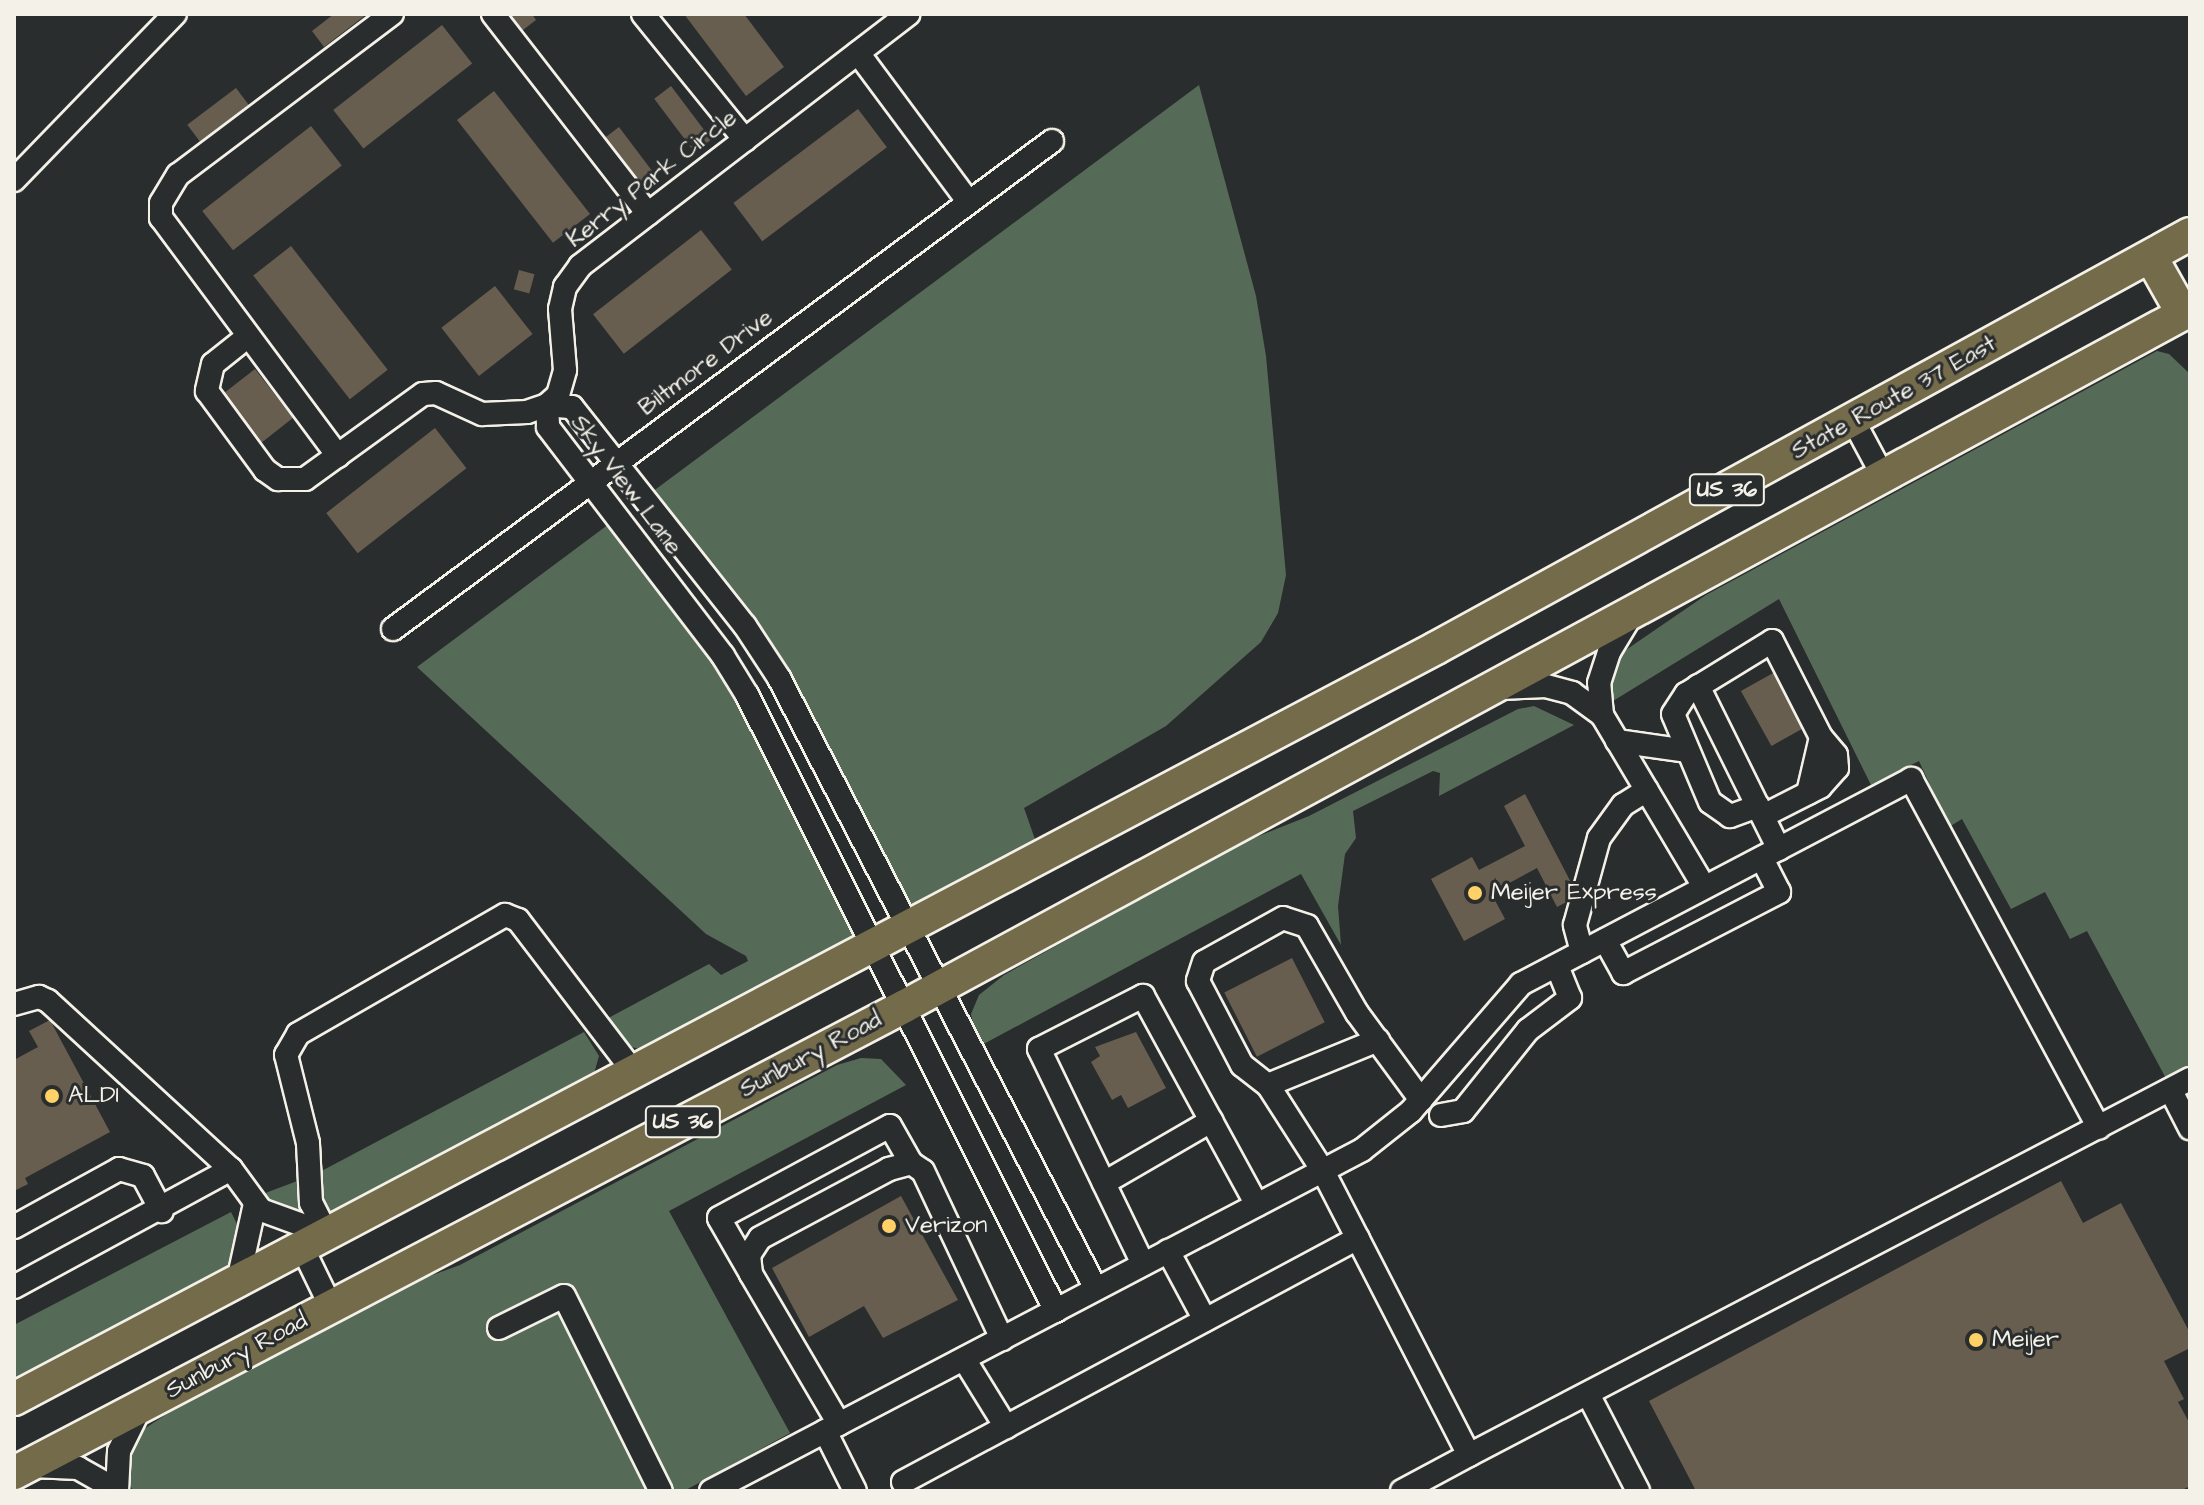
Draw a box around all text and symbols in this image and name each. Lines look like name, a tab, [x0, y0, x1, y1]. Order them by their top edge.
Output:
street label: Kerry Park Circle	[561, 104, 743, 254]
street label: Biltmore Drive	[633, 303, 779, 423]
street label: State Route 37 East	[1787, 330, 2001, 466]
street label: Sky View Lane	[564, 409, 688, 561]
road number: US 36	[1687, 472, 1767, 508]
place label: Meijer Express	[1491, 879, 1657, 907]
marker: Meijer Express	[1466, 884, 1484, 902]
street label: Sunbury Road	[735, 1006, 887, 1104]
place label: ALDI	[68, 1082, 119, 1110]
marker: ALDI	[43, 1087, 61, 1105]
road number: US 36	[643, 1104, 723, 1140]
place label: Verizon	[905, 1212, 987, 1240]
marker: Verizon	[880, 1217, 898, 1235]
street label: Sunbury Road	[161, 1307, 313, 1405]
place label: Meijer	[1992, 1326, 2059, 1354]
marker: Meijer	[1967, 1331, 1985, 1349]

